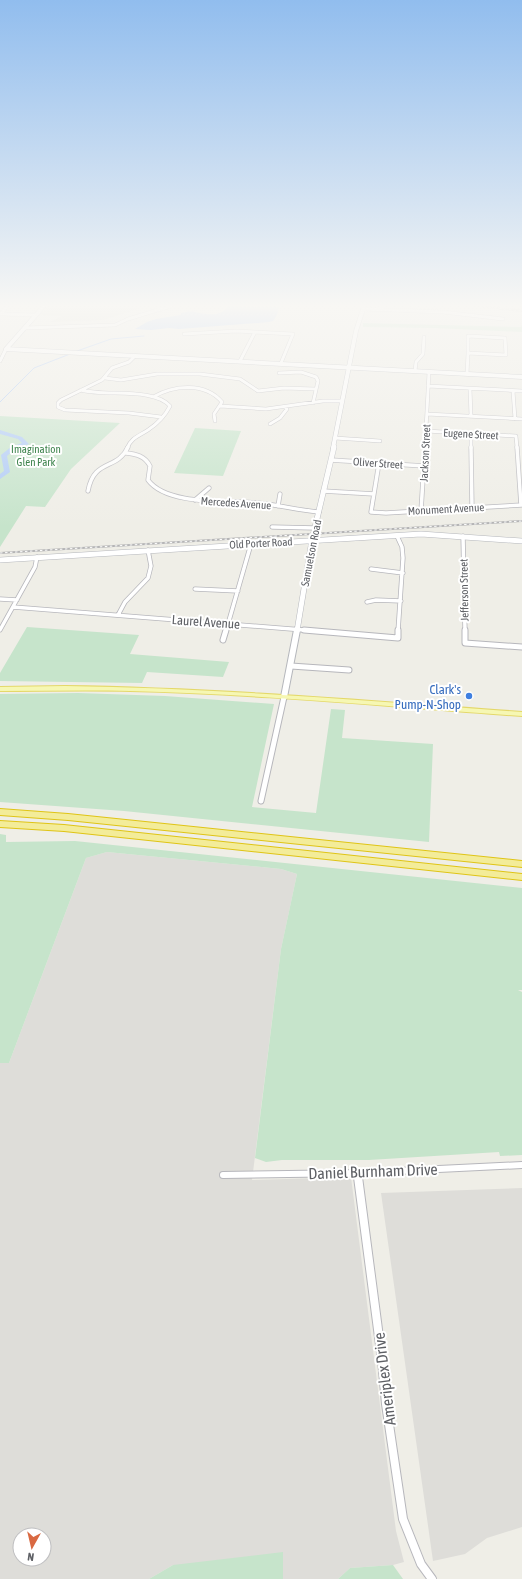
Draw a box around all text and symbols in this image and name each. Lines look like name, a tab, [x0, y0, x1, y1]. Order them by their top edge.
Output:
street label: Jackson Street	[418, 424, 432, 482]
street label: Eugene Street	[443, 427, 499, 441]
park label: Imagination Glen Park	[11, 443, 61, 468]
street label: Oliver Street	[353, 455, 403, 471]
street label: Mercedes Avenue	[200, 495, 272, 511]
street label: Monument Avenue	[407, 501, 485, 517]
street label: Samuelson Road	[299, 519, 323, 587]
street label: Old Porter Road	[229, 535, 293, 551]
street label: Jefferson Street	[457, 559, 471, 621]
street label: Laurel Avenue	[171, 612, 241, 632]
place label: Clark's Pump-N-Shop	[395, 682, 461, 712]
marker: Clark's Pump-N-Shop	[464, 691, 474, 701]
street label: Daniel Burnham Drive	[308, 1160, 438, 1182]
street label: Ameriplex Drive	[369, 1331, 400, 1427]
north arrow	[12, 1527, 52, 1567]
text: N	[27, 1551, 35, 1563]

